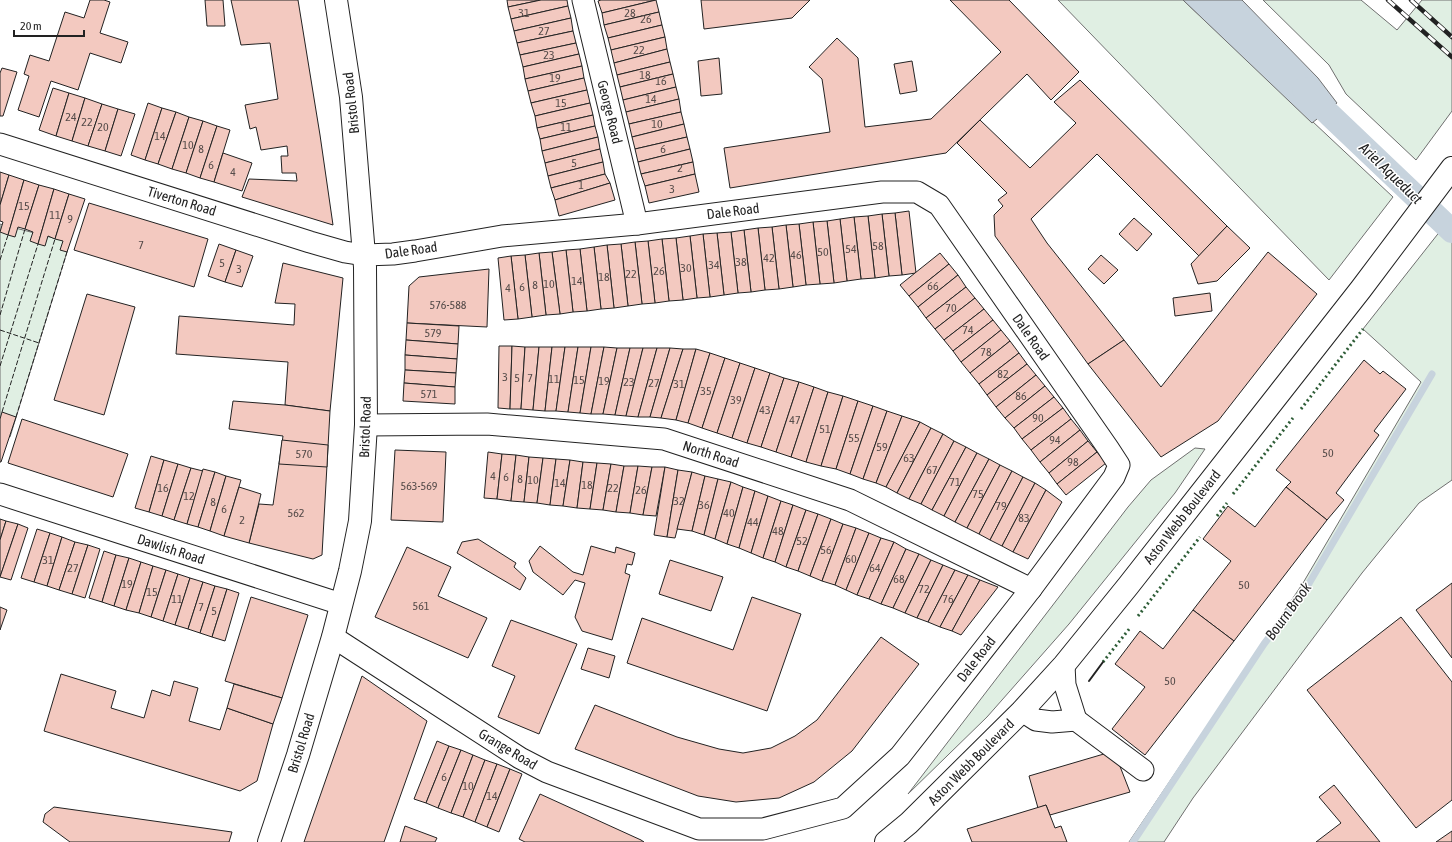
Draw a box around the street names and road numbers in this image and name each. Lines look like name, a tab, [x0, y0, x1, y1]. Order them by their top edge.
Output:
street label: Bristol Road	[340, 71, 362, 135]
street label: George Road	[594, 79, 626, 145]
street label: Tiverton Road	[146, 183, 218, 219]
street label: Dale Road	[706, 200, 760, 222]
street label: Dale Road	[384, 238, 438, 262]
street label: Dale Road	[1009, 311, 1053, 363]
street label: Bristol Road	[356, 396, 374, 458]
street label: North Road	[681, 437, 741, 471]
street label: Aston Webb Boulevard	[1140, 467, 1224, 567]
street label: Dawlish Road	[135, 531, 207, 567]
street label: Dale Road	[953, 633, 999, 685]
street label: Bristol Road	[284, 711, 318, 775]
street label: Aston Webb Boulevard	[925, 716, 1017, 808]
street label: Grange Road	[476, 725, 540, 773]

